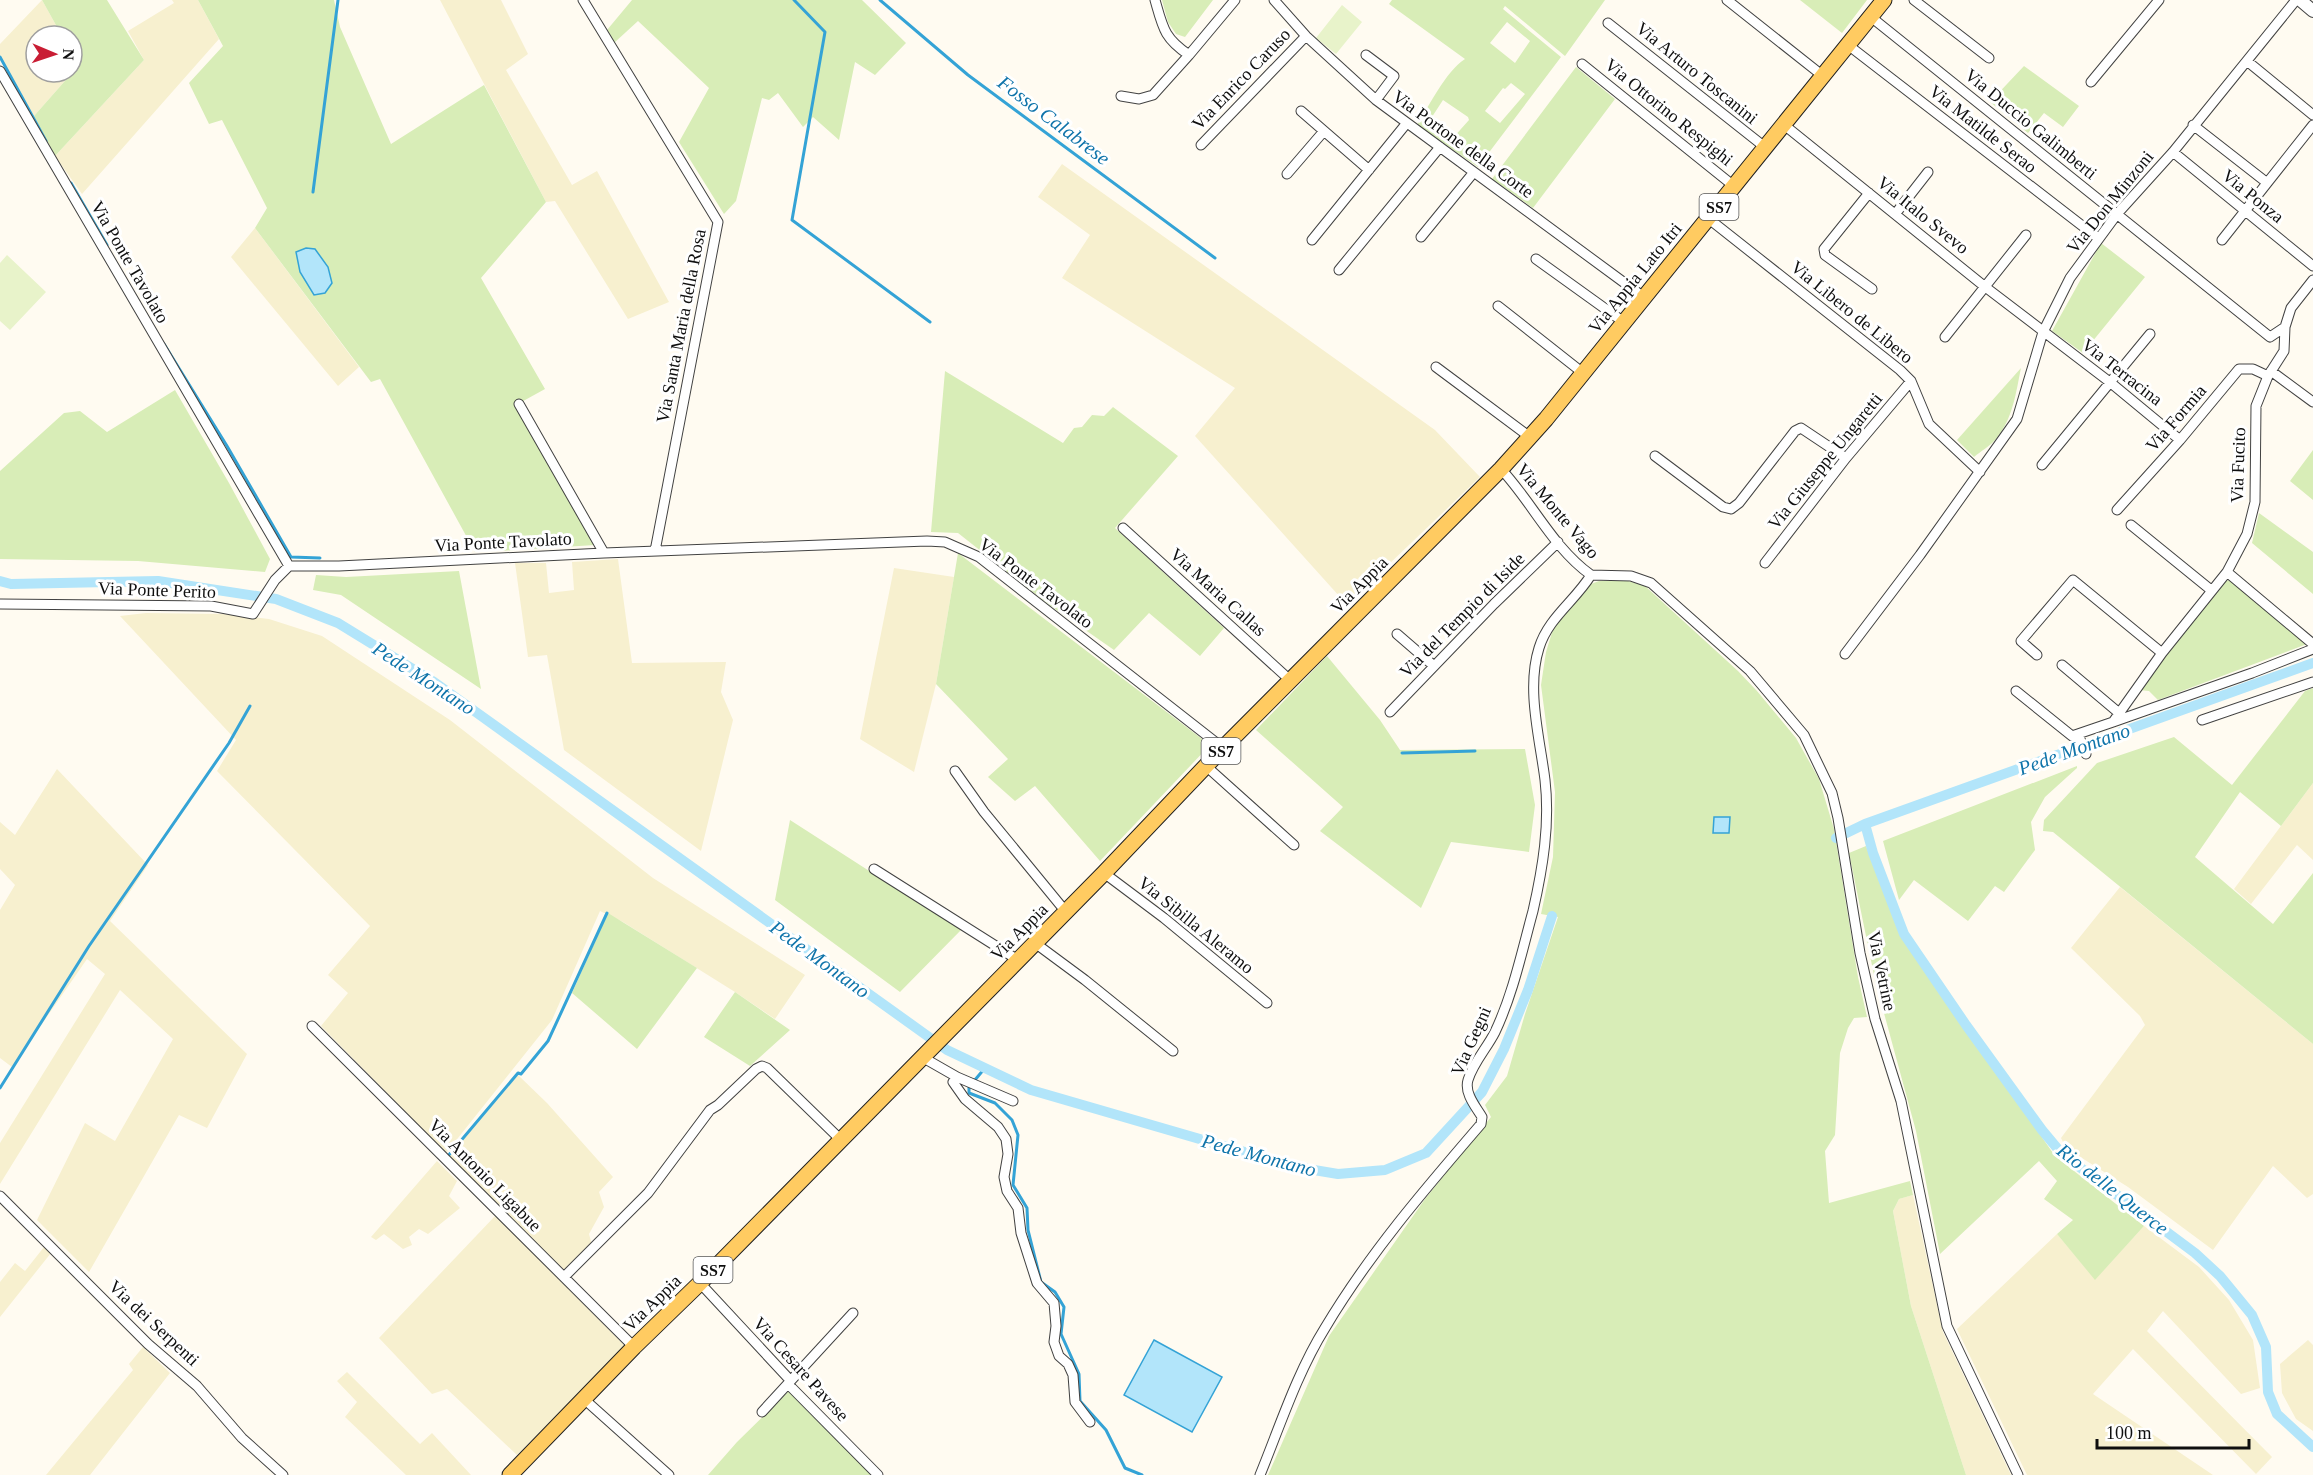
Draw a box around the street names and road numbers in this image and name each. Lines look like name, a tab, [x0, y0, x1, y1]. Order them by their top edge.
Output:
street label: Via Arturo Toscanini	[1632, 18, 1762, 128]
street label: Via Enrico Caruso	[1188, 24, 1294, 134]
street label: Via Ottorino Respighi	[1601, 54, 1737, 170]
street label: Via Duccio Galimberti	[1961, 65, 2101, 183]
street label: Via Matilde Serao	[1925, 81, 2041, 177]
street label: Via Portone della Corte	[1389, 86, 1537, 202]
street label: Via Don Minzoni	[2063, 147, 2157, 257]
street label: Via Ponza	[2218, 165, 2288, 227]
street label: Via Italo Svevo	[1873, 172, 1973, 258]
road number: SS7	[1700, 194, 1738, 220]
street label: Via Ponte Tavolato	[87, 198, 173, 326]
street label: Via Appia Lato Itri	[1584, 219, 1686, 337]
street label: Via Santa Maria della Rosa	[652, 227, 710, 425]
street label: Via Libero de Libero	[1787, 257, 1917, 367]
street label: Via Terracina	[2078, 334, 2166, 410]
street label: Via Formia	[2142, 381, 2210, 455]
street label: Via Giuseppe Ungaretti	[1764, 389, 1886, 533]
street label: Via Fucito	[2227, 427, 2249, 503]
street label: Via Monte Vago	[1513, 460, 1603, 562]
street label: Via Ponte Tavolato	[434, 528, 572, 556]
street label: Via Ponte Tavolato	[975, 534, 1097, 632]
street label: Via Maria Callas	[1166, 544, 1270, 640]
street label: Via del Tempio di Iside	[1395, 548, 1529, 682]
street label: Via Appia	[1326, 552, 1392, 618]
street label: Via Ponte Perito	[98, 578, 216, 602]
road number: SS7	[1202, 738, 1240, 764]
street label: Via Sibilla Aleramo	[1134, 872, 1258, 978]
street label: Via Appia	[986, 899, 1052, 965]
street label: Via Vetrine	[1864, 929, 1900, 1013]
street label: Via Gegni	[1447, 1003, 1495, 1079]
street label: Via Antonio Ligabue	[425, 1115, 545, 1235]
road number: SS7	[694, 1257, 732, 1283]
street label: Via Appia	[619, 1271, 685, 1335]
street label: Via dei Serpenti	[105, 1276, 203, 1370]
street label: Via Cesare Pavese	[749, 1313, 853, 1425]

